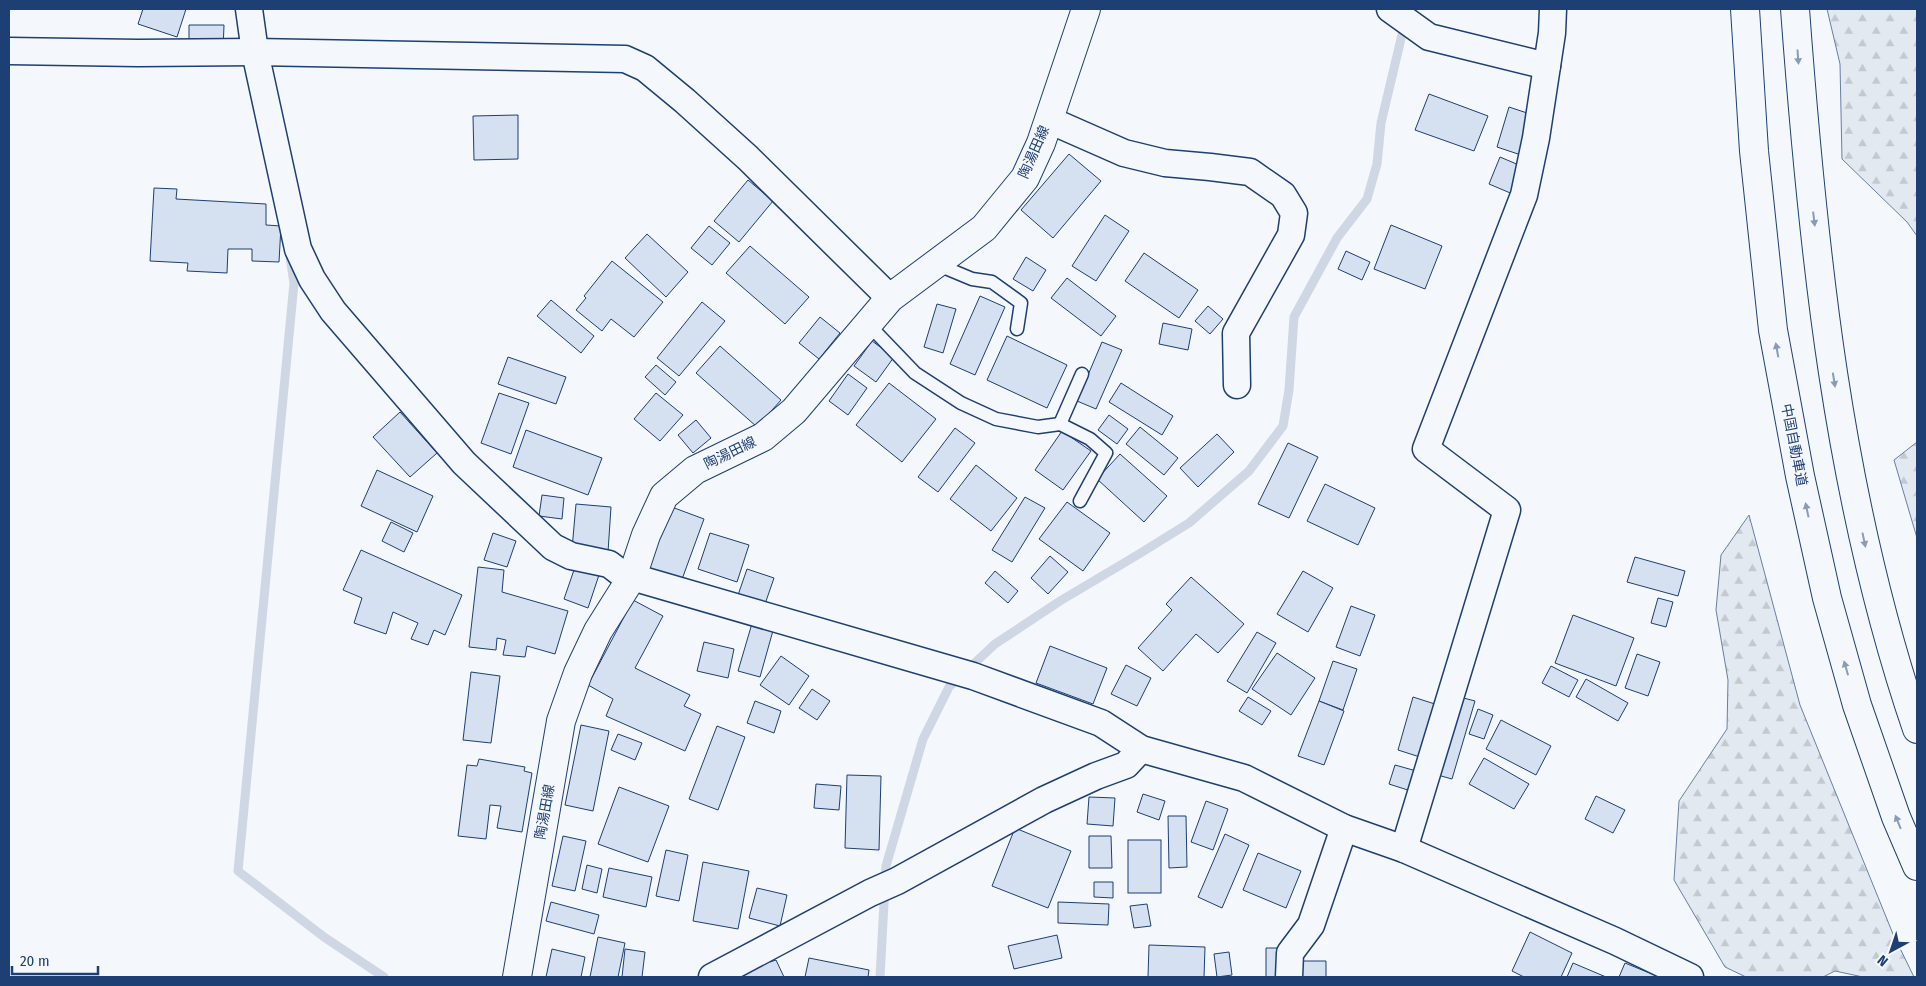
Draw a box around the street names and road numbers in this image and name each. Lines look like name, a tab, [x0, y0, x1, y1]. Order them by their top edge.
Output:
street label: 陶湯田線	[1015, 123, 1053, 181]
street label: 中国自動車道	[1778, 402, 1810, 488]
street label: 陶湯田線	[701, 433, 759, 473]
street label: 陶湯田線	[532, 783, 558, 841]

